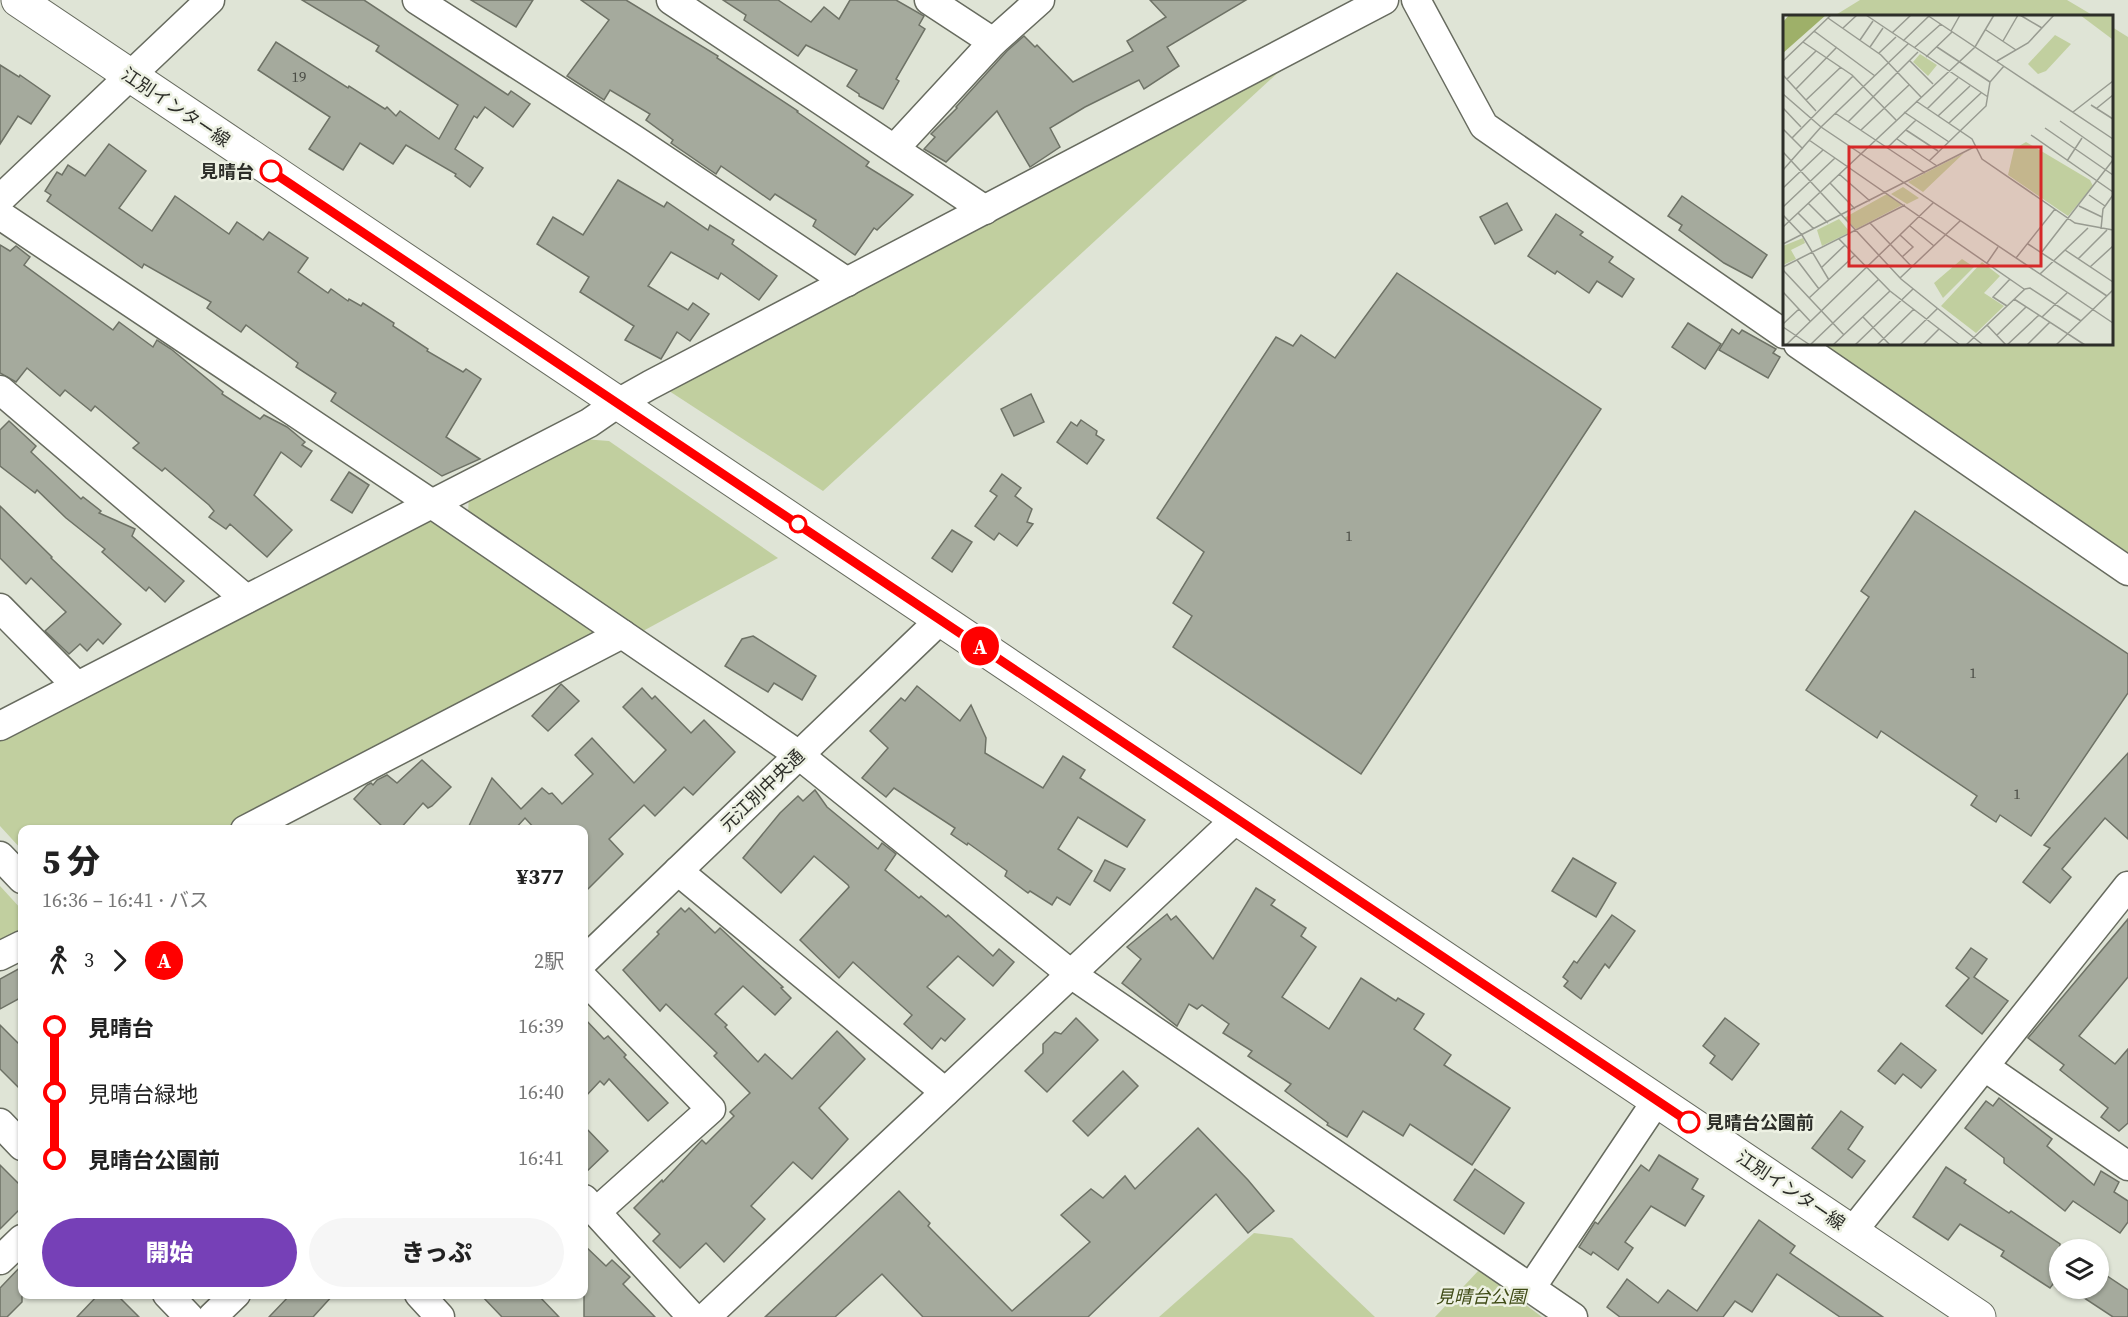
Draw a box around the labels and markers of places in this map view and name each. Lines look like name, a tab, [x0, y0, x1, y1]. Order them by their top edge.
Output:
place label: 見晴台	[200, 159, 254, 184]
marker: 見晴台	[260, 160, 282, 182]
unlabelled marker	[789, 515, 807, 533]
place label: 見晴台公園前	[1706, 1110, 1814, 1135]
marker: 見晴台公園前	[1678, 1111, 1700, 1133]

